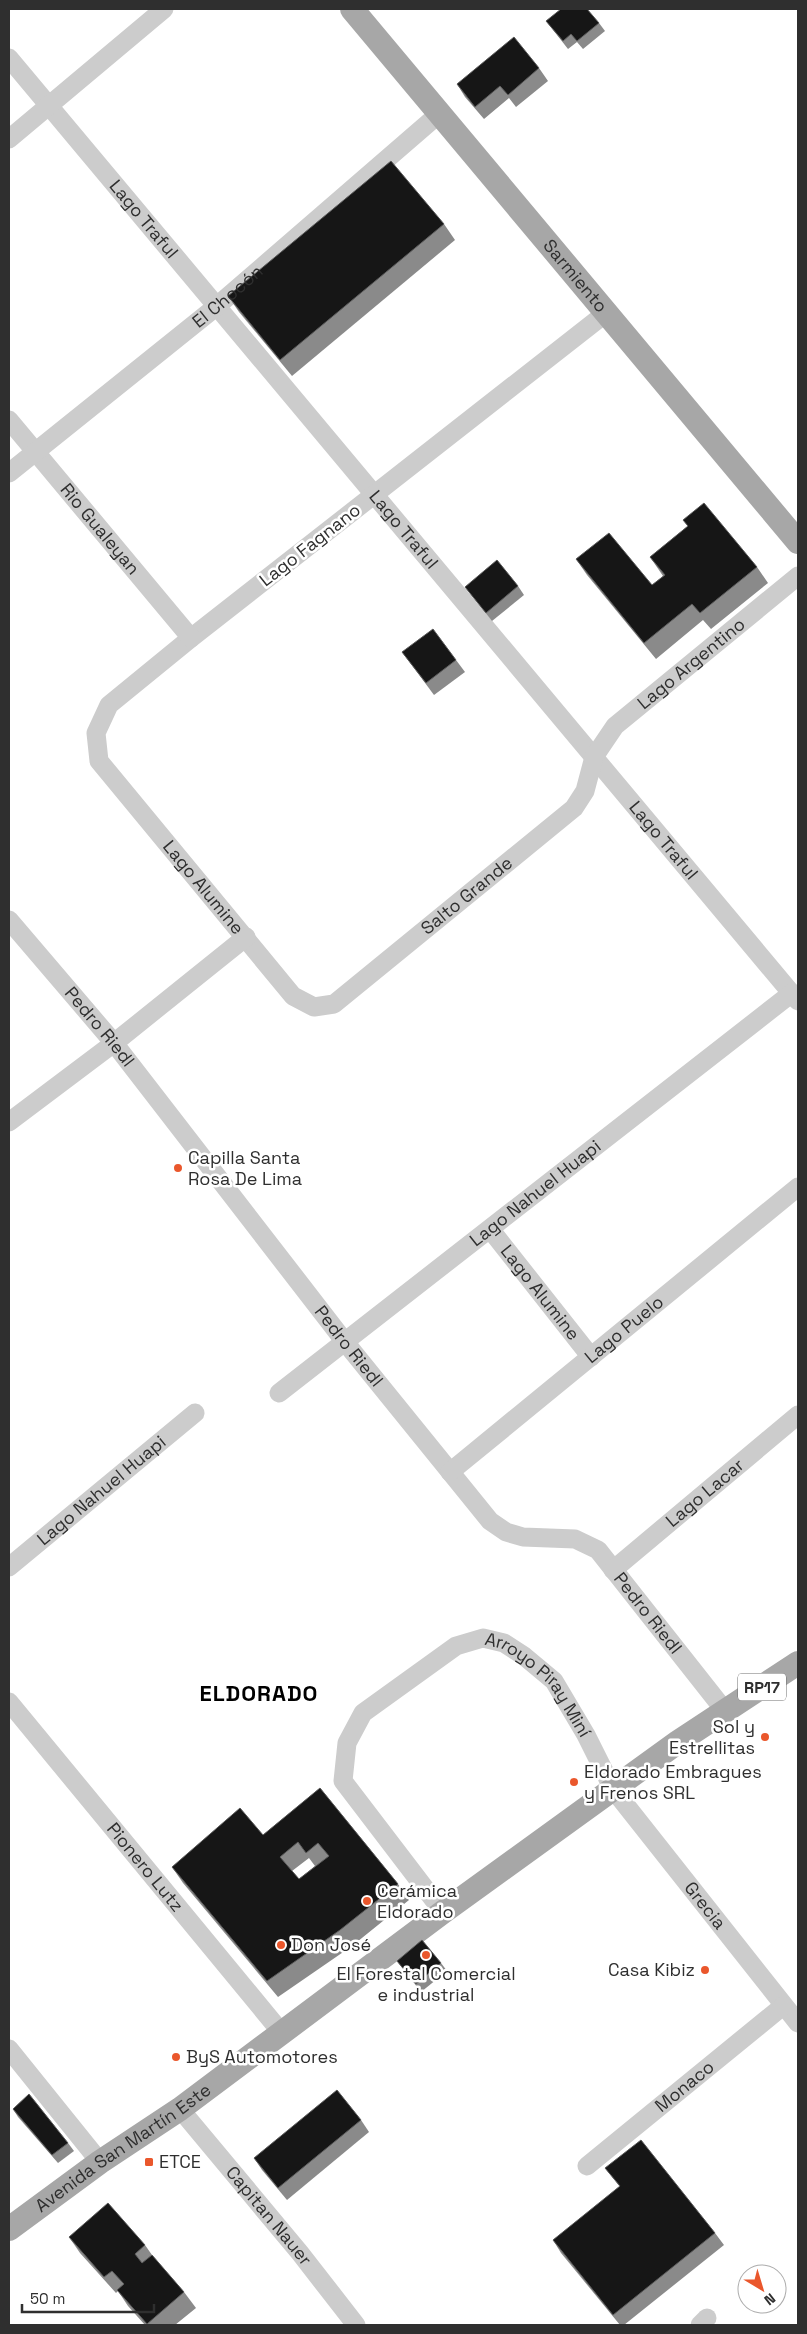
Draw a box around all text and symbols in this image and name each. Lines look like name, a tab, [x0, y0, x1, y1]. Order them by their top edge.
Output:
street label: Lago Traful	[105, 175, 184, 263]
street label: Sarmiento	[538, 234, 613, 317]
street label: El Chocón	[187, 259, 267, 333]
street label: Rio Gualeyan	[56, 478, 145, 579]
street label: Lago Traful	[364, 485, 444, 573]
street label: Lago Fagnano	[255, 498, 365, 591]
street label: Lago Argentino	[632, 612, 750, 714]
street label: Lago Traful	[624, 796, 703, 884]
street label: Lago Alumine	[158, 835, 249, 939]
street label: Salto Grande	[416, 851, 517, 939]
street label: Pedro Riedl	[60, 982, 140, 1071]
street label: Lago Nahuel Huapi	[465, 1134, 605, 1251]
place label: Capilla Santa Rosa De Lima	[188, 1146, 302, 1190]
marker: Capilla Santa Rosa De Lima	[172, 1162, 184, 1174]
street label: Lago Alumine	[496, 1240, 585, 1345]
street label: Lago Puelo	[580, 1290, 668, 1368]
street label: Pedro Riedl	[310, 1300, 388, 1391]
street label: Lago Nahuel Huapi	[32, 1430, 170, 1550]
street label: Lago Lacar	[661, 1453, 749, 1532]
street label: Pedro Riedl	[609, 1567, 687, 1658]
street label: Arroyo Piray Miní	[483, 1627, 597, 1742]
road number: RP17	[738, 1674, 786, 1700]
district label: ELDORADO	[199, 1679, 319, 1707]
place label: Sol y Estrellitas	[669, 1715, 755, 1759]
marker: Sol y Estrellitas	[759, 1731, 771, 1743]
place label: Eldorado Embragues y Frenos SRL	[584, 1760, 762, 1804]
marker: Eldorado Embragues y Frenos SRL	[568, 1776, 580, 1788]
street label: Pionero Lutz	[102, 1818, 189, 1916]
street label: Grecia	[680, 1877, 731, 1934]
place label: Cerámica Eldorado	[377, 1879, 457, 1923]
marker: Cerámica Eldorado	[361, 1895, 373, 1907]
place label: Don José	[291, 1933, 371, 1956]
marker: Don José	[275, 1939, 287, 1951]
marker: El Forestal Comercial e industrial	[420, 1949, 432, 1961]
place label: Casa Kibiz	[608, 1958, 695, 1981]
place label: El Forestal Comercial e industrial	[336, 1962, 516, 2006]
marker: Casa Kibiz	[699, 1964, 711, 1976]
place label: ByS Automotores	[186, 2045, 338, 2068]
marker: ByS Automotores	[170, 2051, 182, 2063]
street label: Monaco	[650, 2055, 719, 2117]
street label: Avenida San Martín Este	[30, 2078, 215, 2217]
place label: ETCE	[159, 2150, 201, 2173]
marker: ETCE	[143, 2156, 155, 2168]
street label: Capitan Nauer	[221, 2161, 318, 2270]
north arrow	[737, 2264, 787, 2314]
scale bar	[22, 2282, 155, 2314]
text: 50 m	[30, 2289, 65, 2308]
text: N	[761, 2289, 779, 2309]

